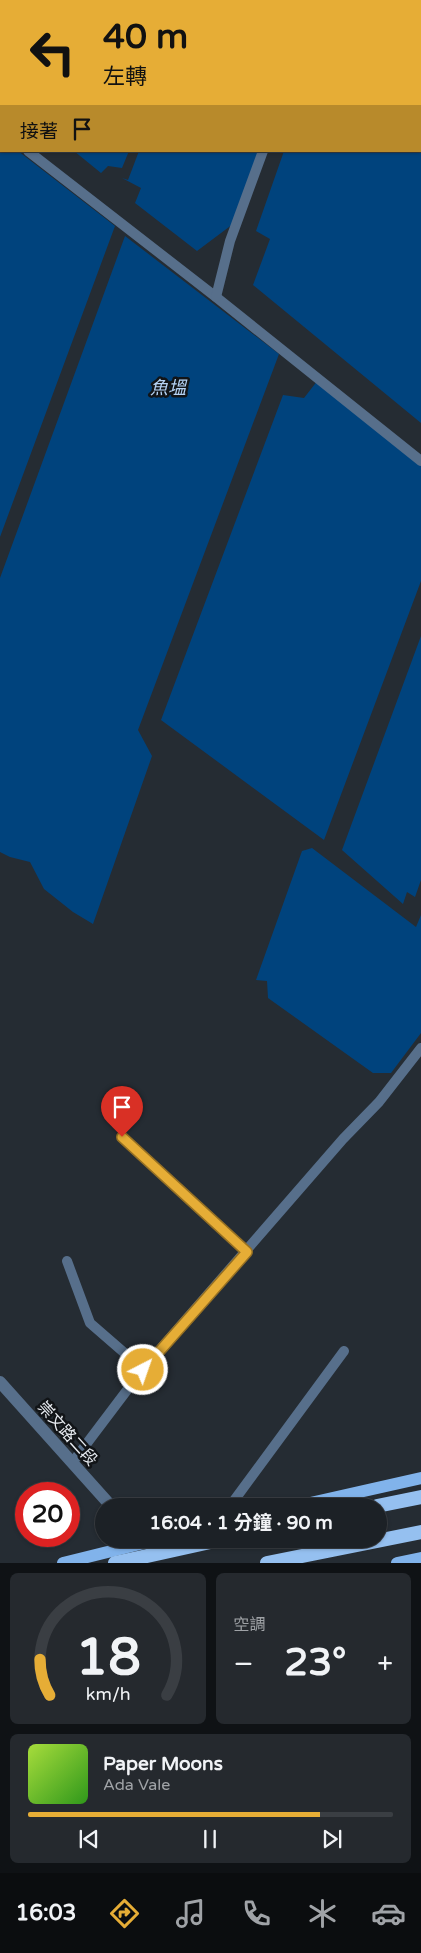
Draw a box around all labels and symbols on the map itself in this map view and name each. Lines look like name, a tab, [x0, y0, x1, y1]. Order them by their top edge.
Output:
water label: 魚塭	[150, 377, 188, 399]
pin	[101, 1086, 143, 1137]
position arrow	[116, 1343, 168, 1395]
street label: 崇文路二段	[33, 1397, 101, 1470]
speed limit sign: 20	[15, 1482, 80, 1547]

